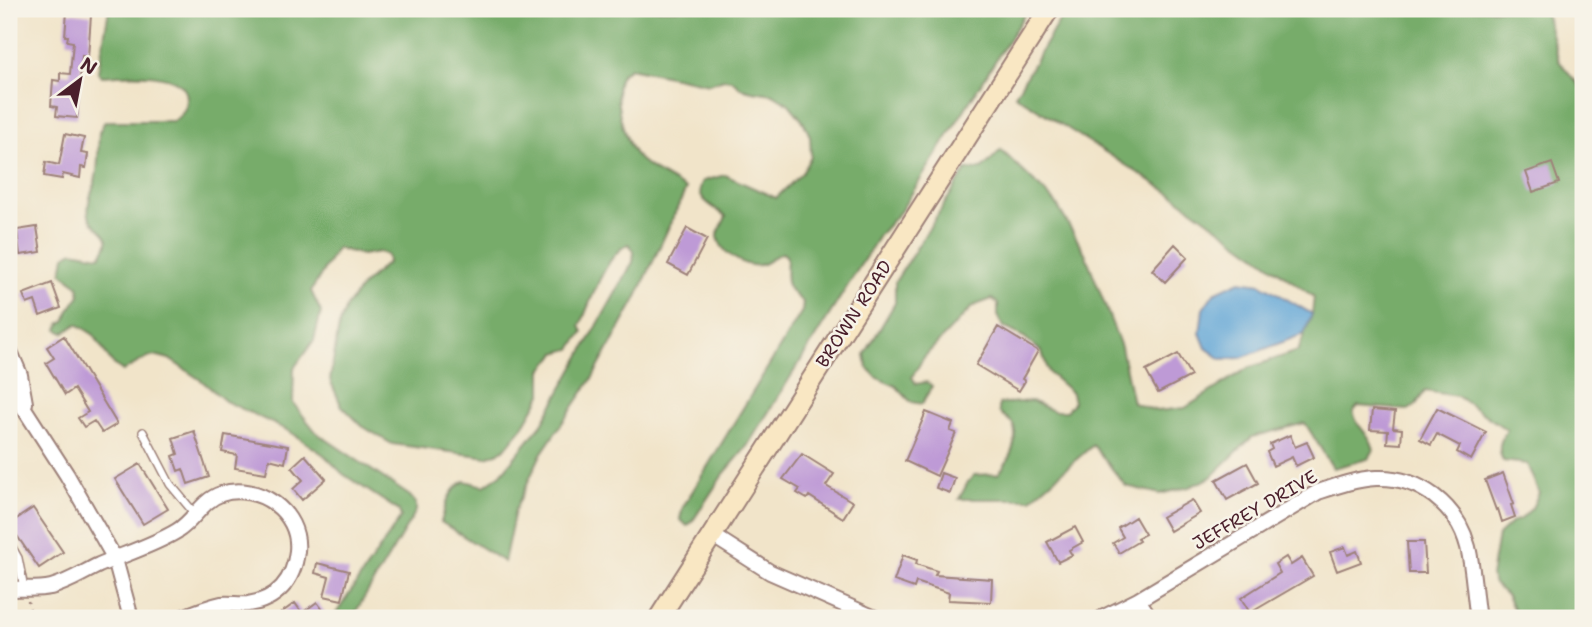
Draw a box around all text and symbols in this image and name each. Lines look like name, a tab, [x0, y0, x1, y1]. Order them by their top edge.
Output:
north arrow	[46, 46, 116, 116]
text: N	[76, 51, 102, 81]
street label: BROWN ROAD	[810, 256, 898, 372]
street label: JEFFREY DRIVE	[1188, 465, 1322, 555]

